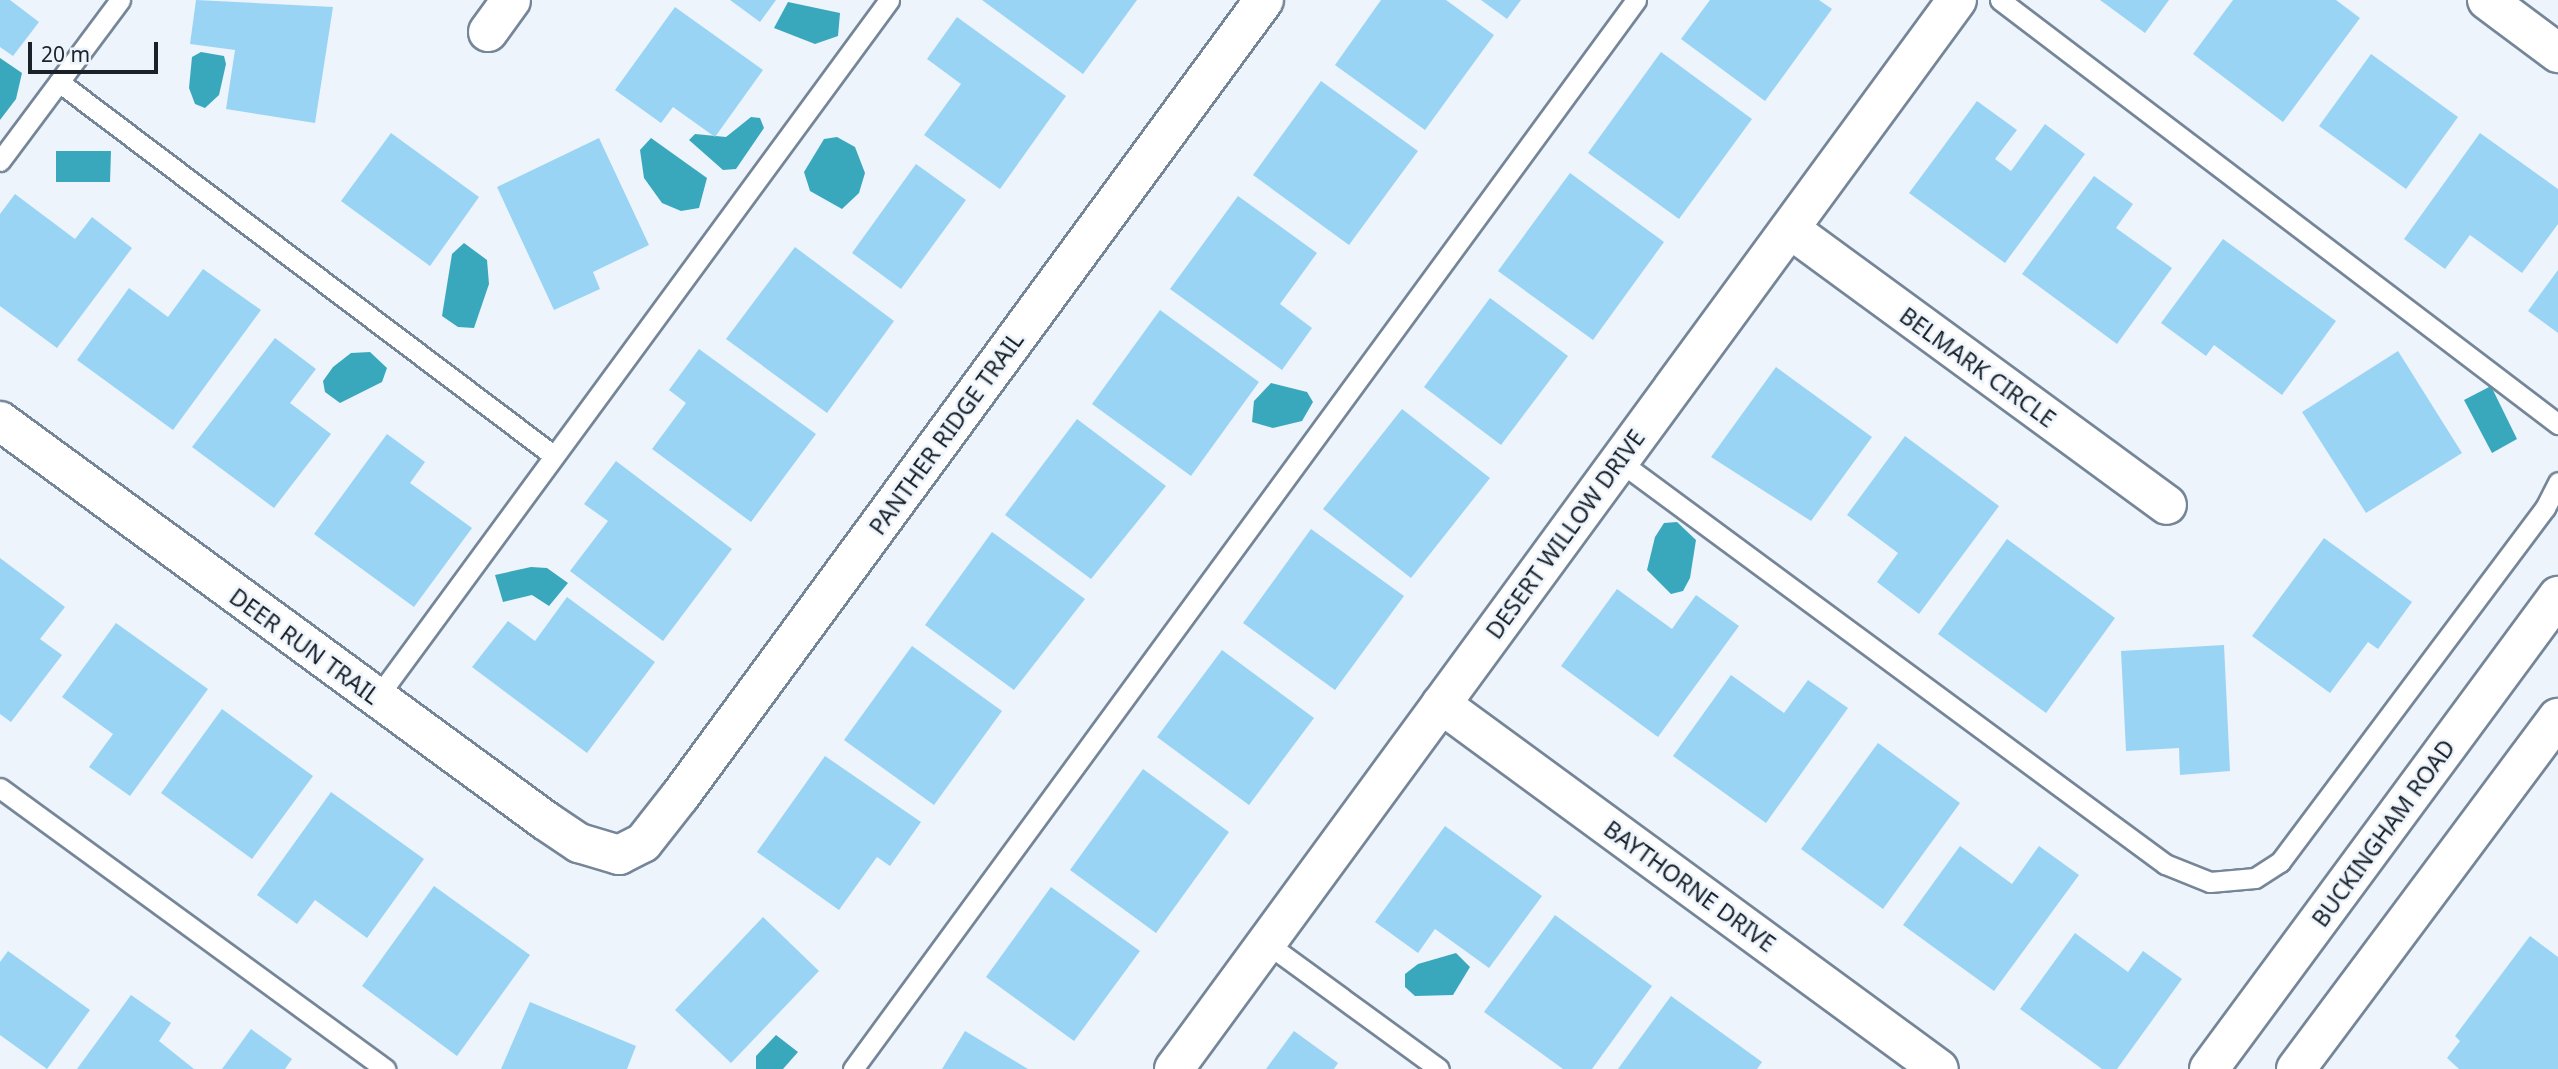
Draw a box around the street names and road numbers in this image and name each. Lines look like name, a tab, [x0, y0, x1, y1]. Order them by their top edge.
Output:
street label: BELMARK CIRCLE	[1895, 301, 2061, 433]
street label: PANTHER RIDGE TRAIL	[863, 326, 1029, 540]
street label: DESERT WILLOW DRIVE	[1480, 424, 1650, 644]
street label: DEER RUN TRAIL	[225, 582, 385, 710]
street label: BUCKINGHAM ROAD	[2306, 734, 2460, 932]
street label: BAYTHORNE DRIVE	[1599, 815, 1781, 957]

